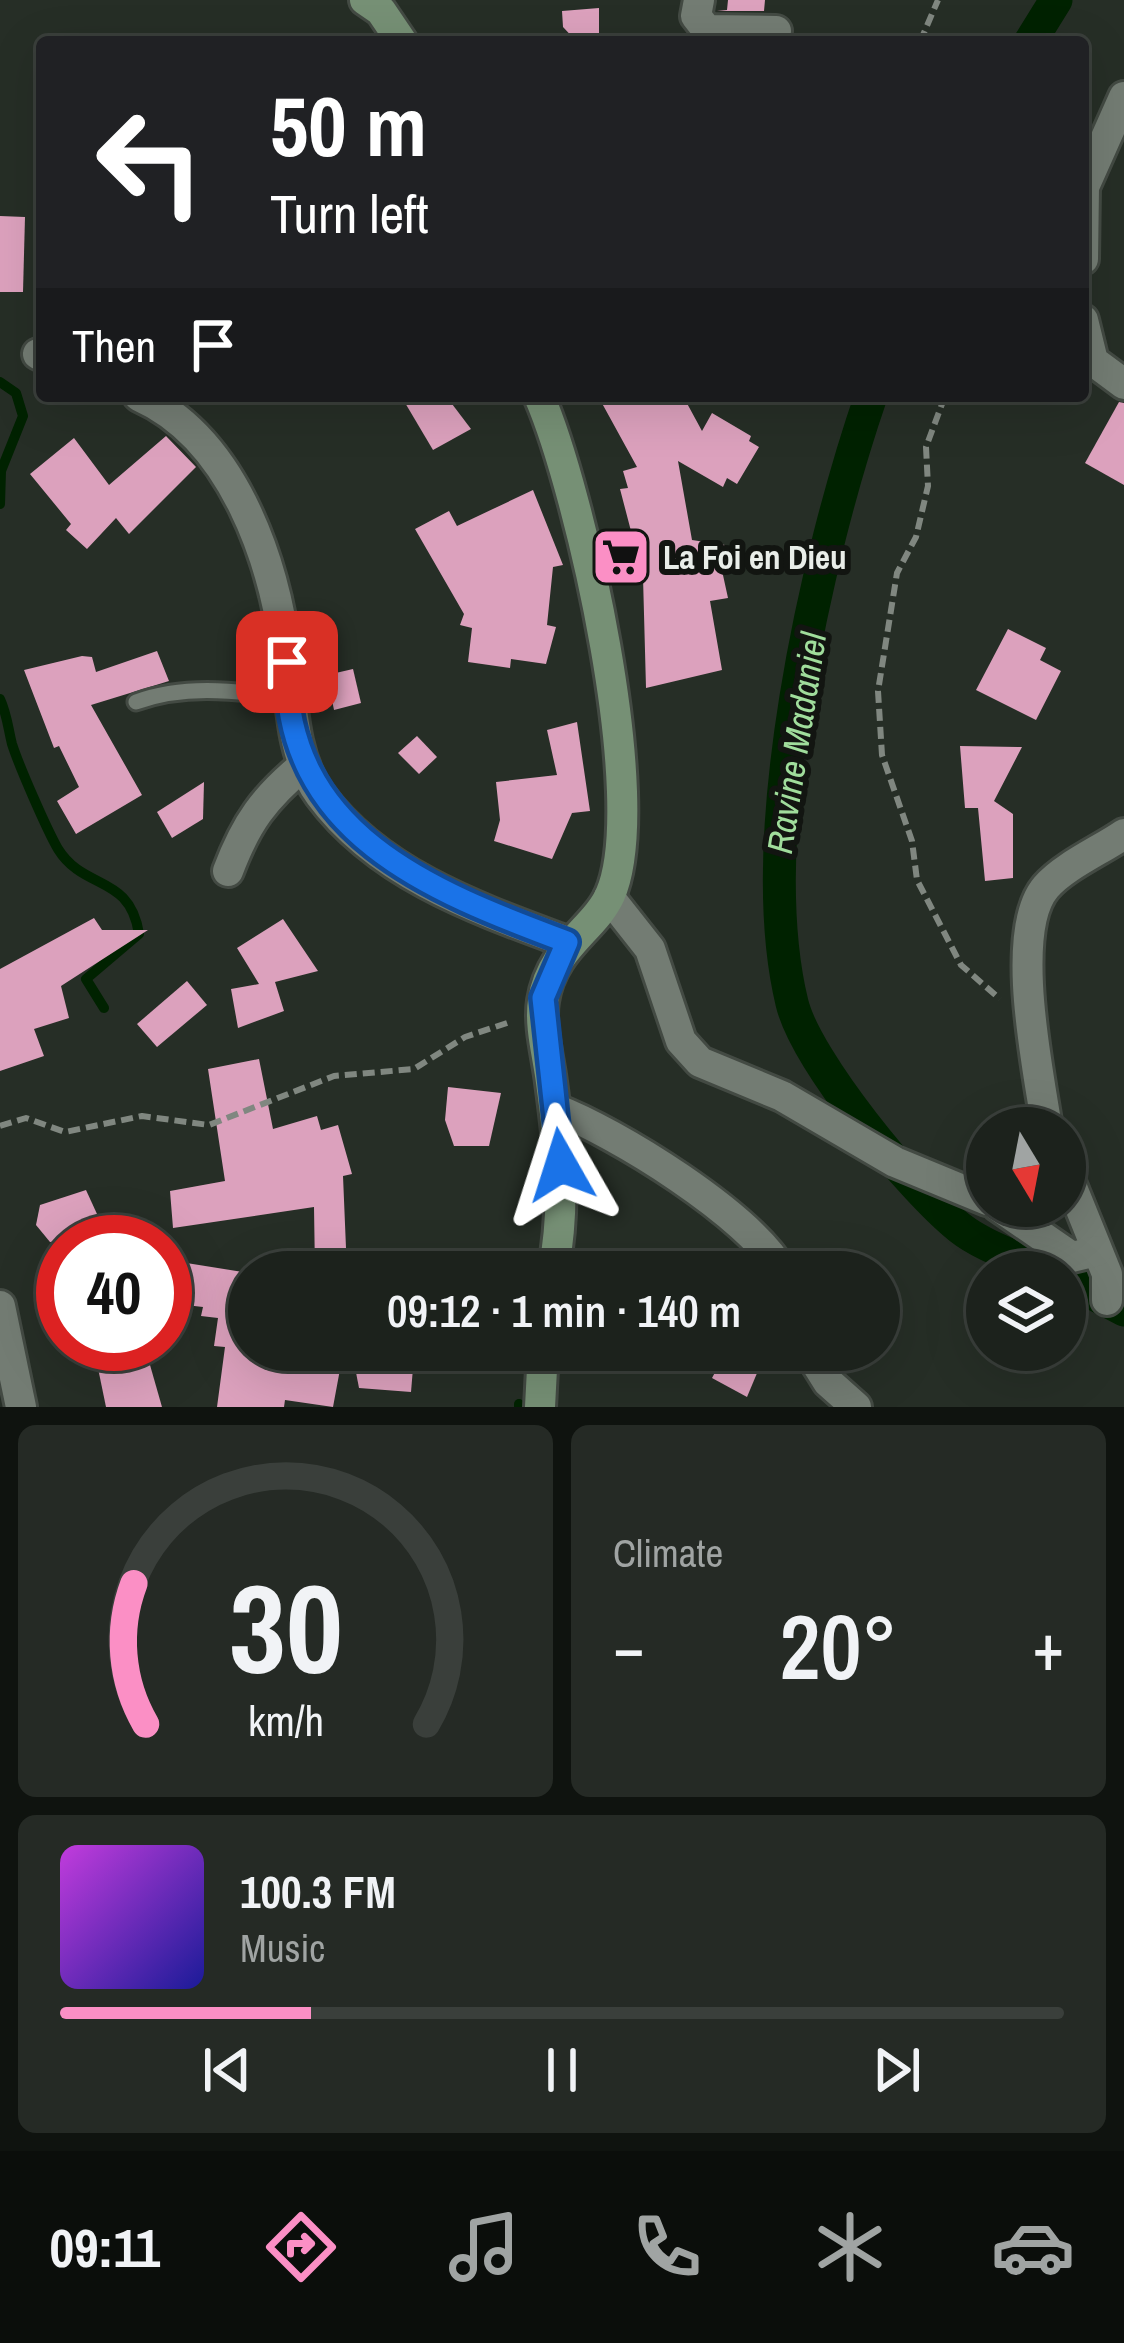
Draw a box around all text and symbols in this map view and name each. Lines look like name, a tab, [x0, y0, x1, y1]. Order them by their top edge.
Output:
text: 50 m	[270, 69, 427, 182]
icon: left	[72, 84, 228, 240]
text: Turn left	[270, 177, 429, 250]
icon: arrive	[180, 312, 246, 378]
text: Then	[72, 315, 156, 376]
supermarket icon: La Foi en Dieu	[590, 526, 652, 588]
place label: La Foi en Dieu	[663, 535, 847, 579]
pin	[236, 611, 338, 713]
water label: Ravine Madaniel	[755, 628, 837, 857]
icon: arrive	[254, 629, 320, 695]
position arrow	[498, 1102, 624, 1228]
north arrow	[966, 1107, 1086, 1227]
map controls	[966, 1107, 1086, 1371]
speed limit sign: 40	[36, 1215, 192, 1371]
button: layers	[966, 1251, 1086, 1371]
text: 09:12 · 1 min · 140 m	[387, 1280, 741, 1341]
text: Climate	[613, 1527, 723, 1579]
text: 30	[229, 1544, 342, 1712]
text: 20°	[779, 1586, 898, 1707]
text: −	[613, 1602, 645, 1691]
text: +	[1032, 1602, 1064, 1691]
text: km/h	[247, 1692, 324, 1749]
text: 100.3 FM	[240, 1861, 396, 1922]
text: Music	[240, 1922, 325, 1974]
icon: previous	[194, 2037, 260, 2103]
icon: pause	[529, 2037, 595, 2103]
icon: next	[864, 2037, 930, 2103]
icon: directions	[259, 2205, 343, 2289]
icon: music	[442, 2205, 526, 2289]
icon: phone	[625, 2205, 709, 2289]
icon: climate	[808, 2205, 892, 2289]
icon: car	[991, 2205, 1075, 2289]
text: 09:11	[49, 2211, 160, 2284]

